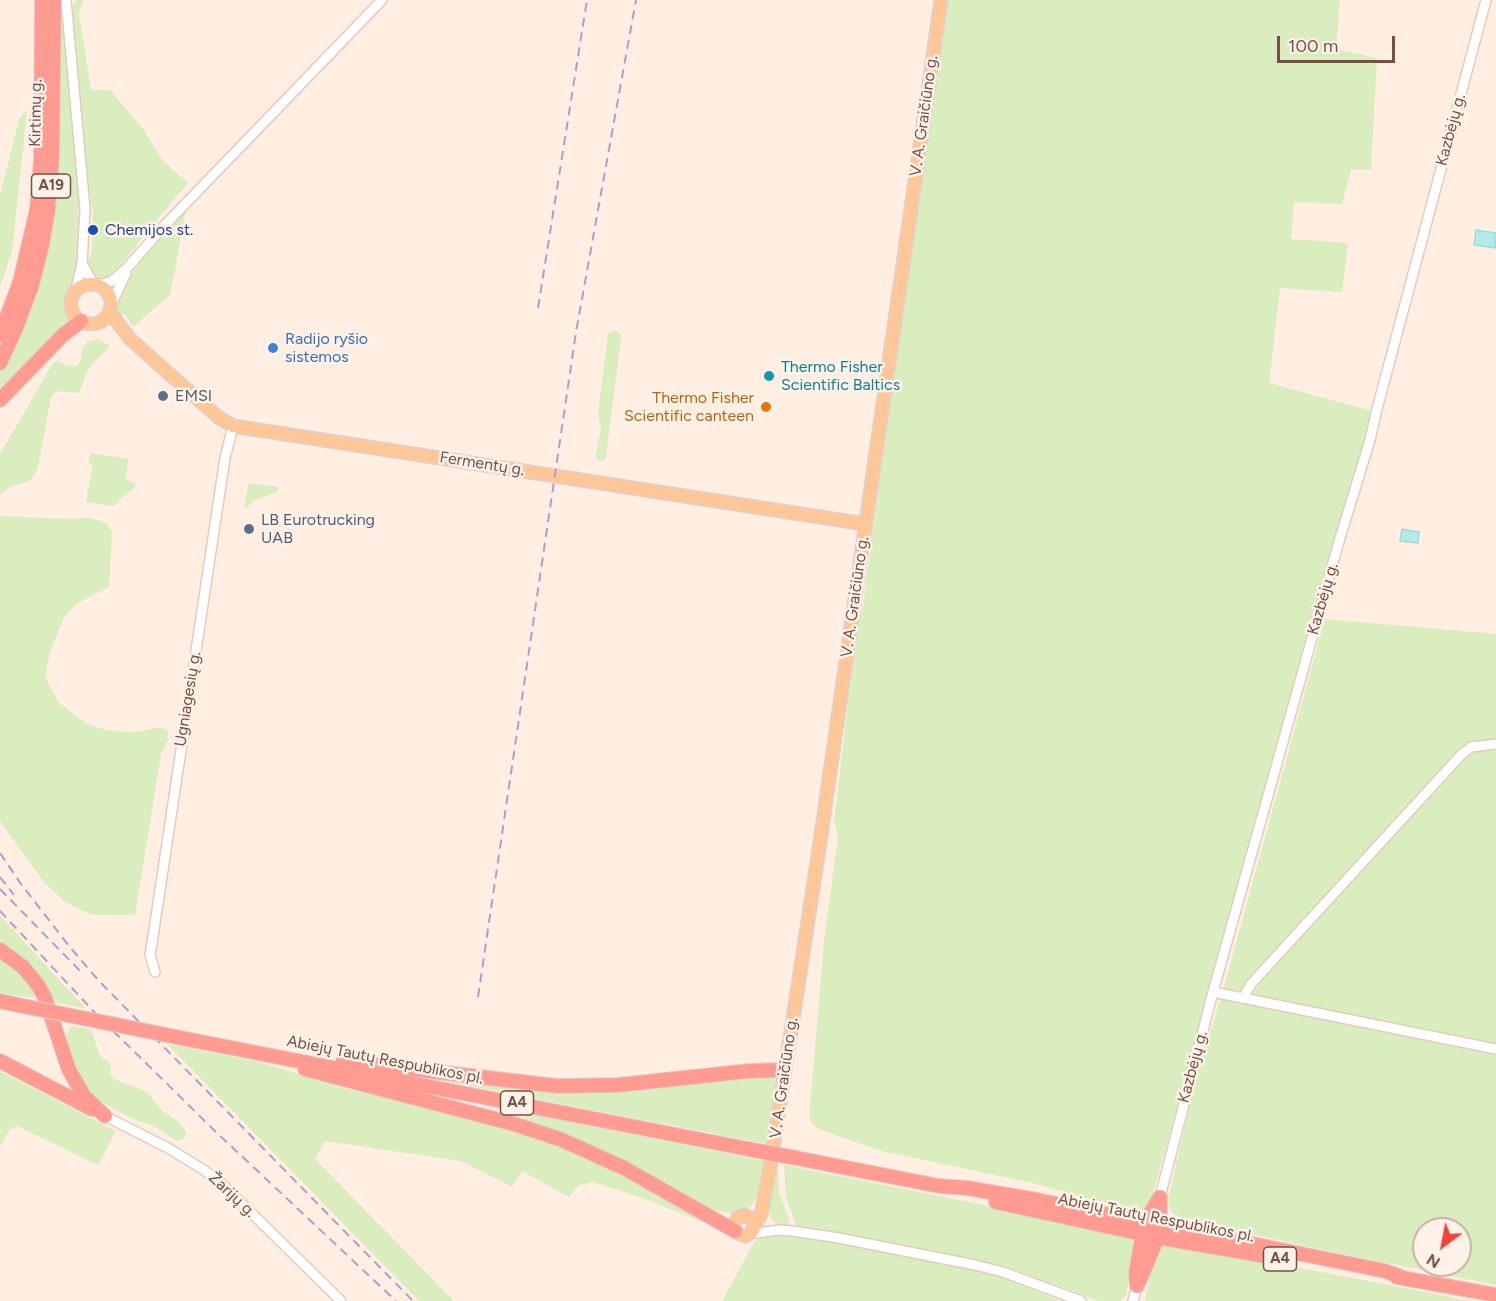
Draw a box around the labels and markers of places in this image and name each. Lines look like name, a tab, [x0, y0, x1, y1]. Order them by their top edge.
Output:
place label: Chemijos st.	[105, 220, 193, 240]
marker: Chemijos st.	[86, 223, 100, 237]
place label: Radijo ryšio sistemos	[285, 329, 368, 367]
marker: Radijo ryšio sistemos	[266, 341, 280, 355]
place label: Thermo Fisher Scientific Baltics	[781, 357, 900, 395]
marker: Thermo Fisher Scientific Baltics	[762, 369, 776, 383]
place label: EMSI	[175, 386, 212, 406]
place label: Thermo Fisher Scientific canteen	[624, 388, 754, 426]
marker: EMSI	[156, 389, 170, 403]
marker: Thermo Fisher Scientific canteen	[759, 400, 773, 414]
place label: LB Eurotrucking UAB	[261, 510, 375, 548]
marker: LB Eurotrucking UAB	[242, 522, 256, 536]

